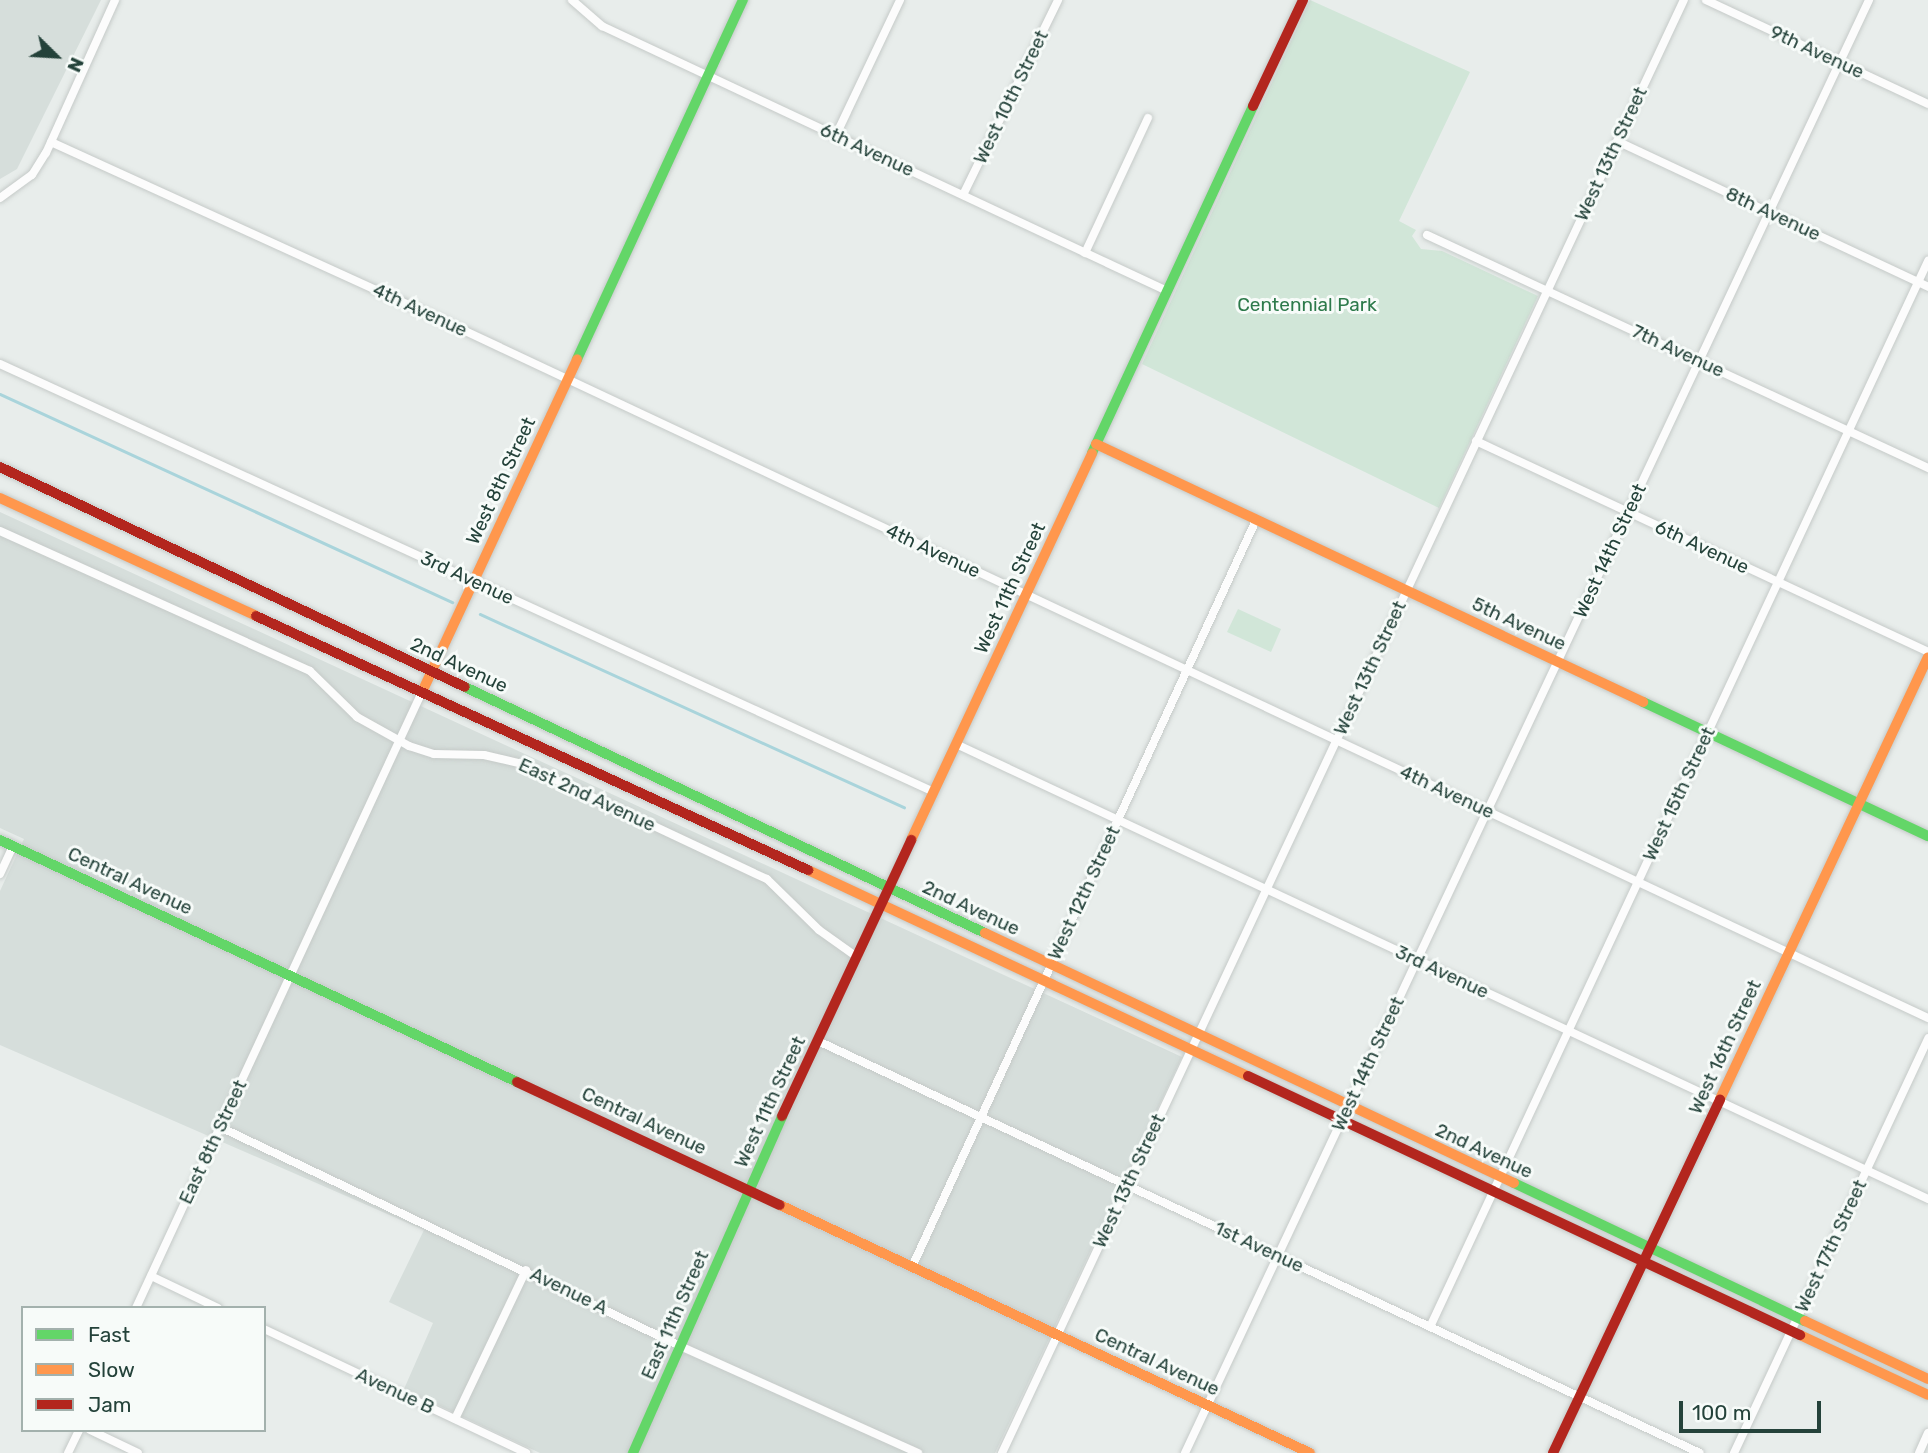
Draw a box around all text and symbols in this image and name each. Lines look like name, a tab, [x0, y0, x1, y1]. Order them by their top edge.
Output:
street label: 9th Avenue	[1766, 20, 1868, 84]
north arrow	[21, 21, 91, 91]
street label: West 10th Street	[969, 26, 1053, 168]
text: N	[62, 54, 89, 76]
street label: West 13th Street	[1570, 83, 1652, 225]
street label: 6th Avenue	[816, 118, 918, 182]
street label: 8th Avenue	[1722, 182, 1824, 246]
street label: 4th Avenue	[369, 278, 471, 342]
park label: Centennial Park	[1237, 294, 1377, 316]
street label: 7th Avenue	[1628, 320, 1728, 382]
street label: West 8th Street	[462, 414, 540, 548]
street label: West 14th Street	[1569, 480, 1651, 622]
street label: 6th Avenue	[1651, 515, 1753, 579]
street label: 4th Avenue	[882, 519, 984, 583]
street label: West 11th Street	[970, 519, 1050, 657]
street label: 3rd Avenue	[416, 546, 518, 610]
street label: 5th Avenue	[1468, 592, 1570, 656]
street label: West 13th Street	[1329, 597, 1411, 739]
street label: 2nd Avenue	[407, 632, 511, 698]
street label: West 15th Street	[1638, 723, 1720, 865]
street label: East 2nd Avenue	[515, 753, 659, 837]
street label: 4th Avenue	[1396, 760, 1498, 824]
street label: West 12th Street	[1043, 822, 1125, 964]
street label: Central Avenue	[64, 842, 196, 920]
street label: 2nd Avenue	[919, 875, 1023, 941]
street label: 3rd Avenue	[1391, 940, 1493, 1004]
street label: West 16th Street	[1684, 976, 1766, 1118]
street label: West 14th Street	[1327, 993, 1409, 1135]
street label: West 11th Street	[730, 1033, 810, 1171]
street label: East 8th Street	[174, 1076, 252, 1208]
street label: Central Avenue	[578, 1082, 710, 1160]
street label: West 13th Street	[1088, 1110, 1170, 1252]
street label: 2nd Avenue	[1432, 1118, 1536, 1184]
street label: West 17th Street	[1790, 1176, 1872, 1316]
street label: 1st Avenue	[1210, 1216, 1308, 1278]
street label: East 11th Street	[636, 1247, 714, 1383]
street label: Avenue A	[526, 1262, 612, 1320]
legend	[21, 1306, 266, 1432]
text: Fast	[88, 1322, 130, 1347]
street label: Central Avenue	[1091, 1323, 1223, 1401]
text: Slow	[88, 1357, 135, 1382]
street label: Avenue B	[352, 1363, 438, 1419]
scale bar	[1683, 1386, 1825, 1430]
text: Jam	[88, 1392, 132, 1417]
text: 100 m	[1692, 1400, 1751, 1425]

